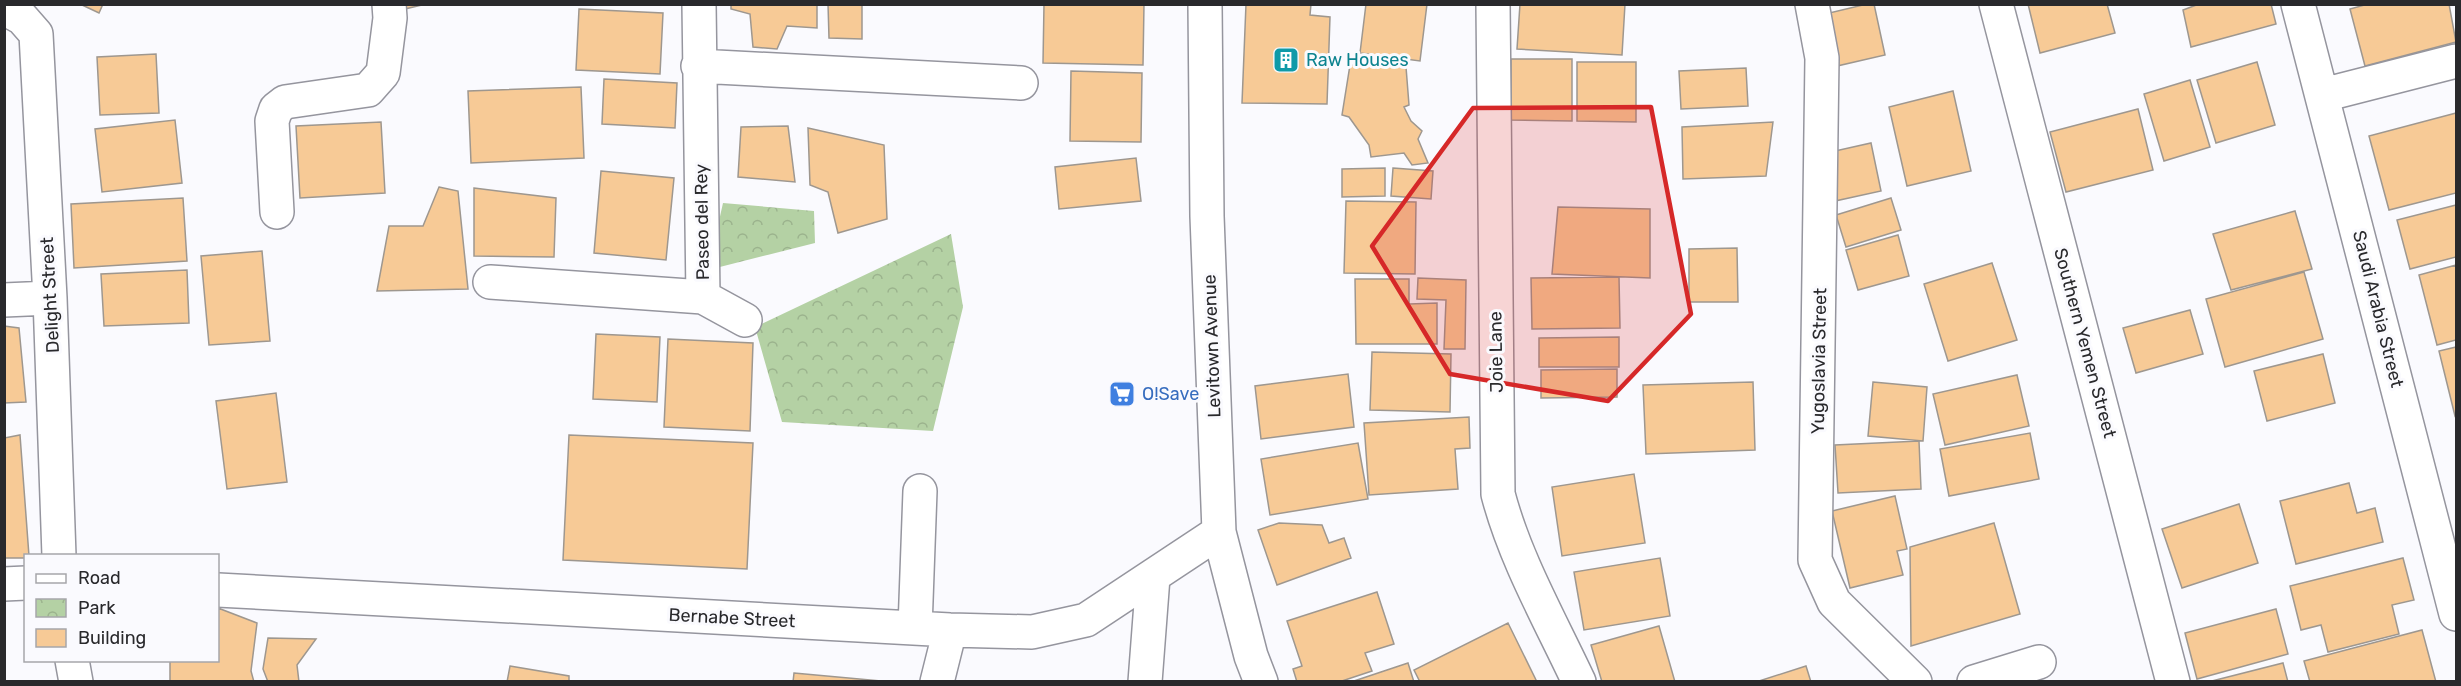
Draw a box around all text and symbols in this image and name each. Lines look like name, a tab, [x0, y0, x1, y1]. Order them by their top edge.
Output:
building icon: Raw Houses	[1271, 45, 1301, 75]
place label: Raw Houses	[1306, 49, 1409, 71]
street label: Paseo del Rey	[690, 164, 714, 280]
street label: Saudi Arabia Street	[2348, 228, 2408, 390]
street label: Delight Street	[36, 236, 64, 354]
street label: Southern Yemen Street	[2049, 246, 2121, 440]
street label: Levitown Avenue	[1199, 274, 1225, 418]
street label: Yugoslavia Street	[1807, 288, 1831, 434]
street label: Joie Lane	[1484, 311, 1508, 393]
supermarket icon: O!Save	[1107, 379, 1137, 409]
place label: O!Save	[1142, 383, 1199, 405]
legend	[24, 554, 219, 662]
text: Road	[78, 567, 121, 589]
text: Park	[78, 597, 116, 619]
street label: Bernabe Street	[668, 604, 796, 632]
text: Building	[78, 627, 146, 649]

